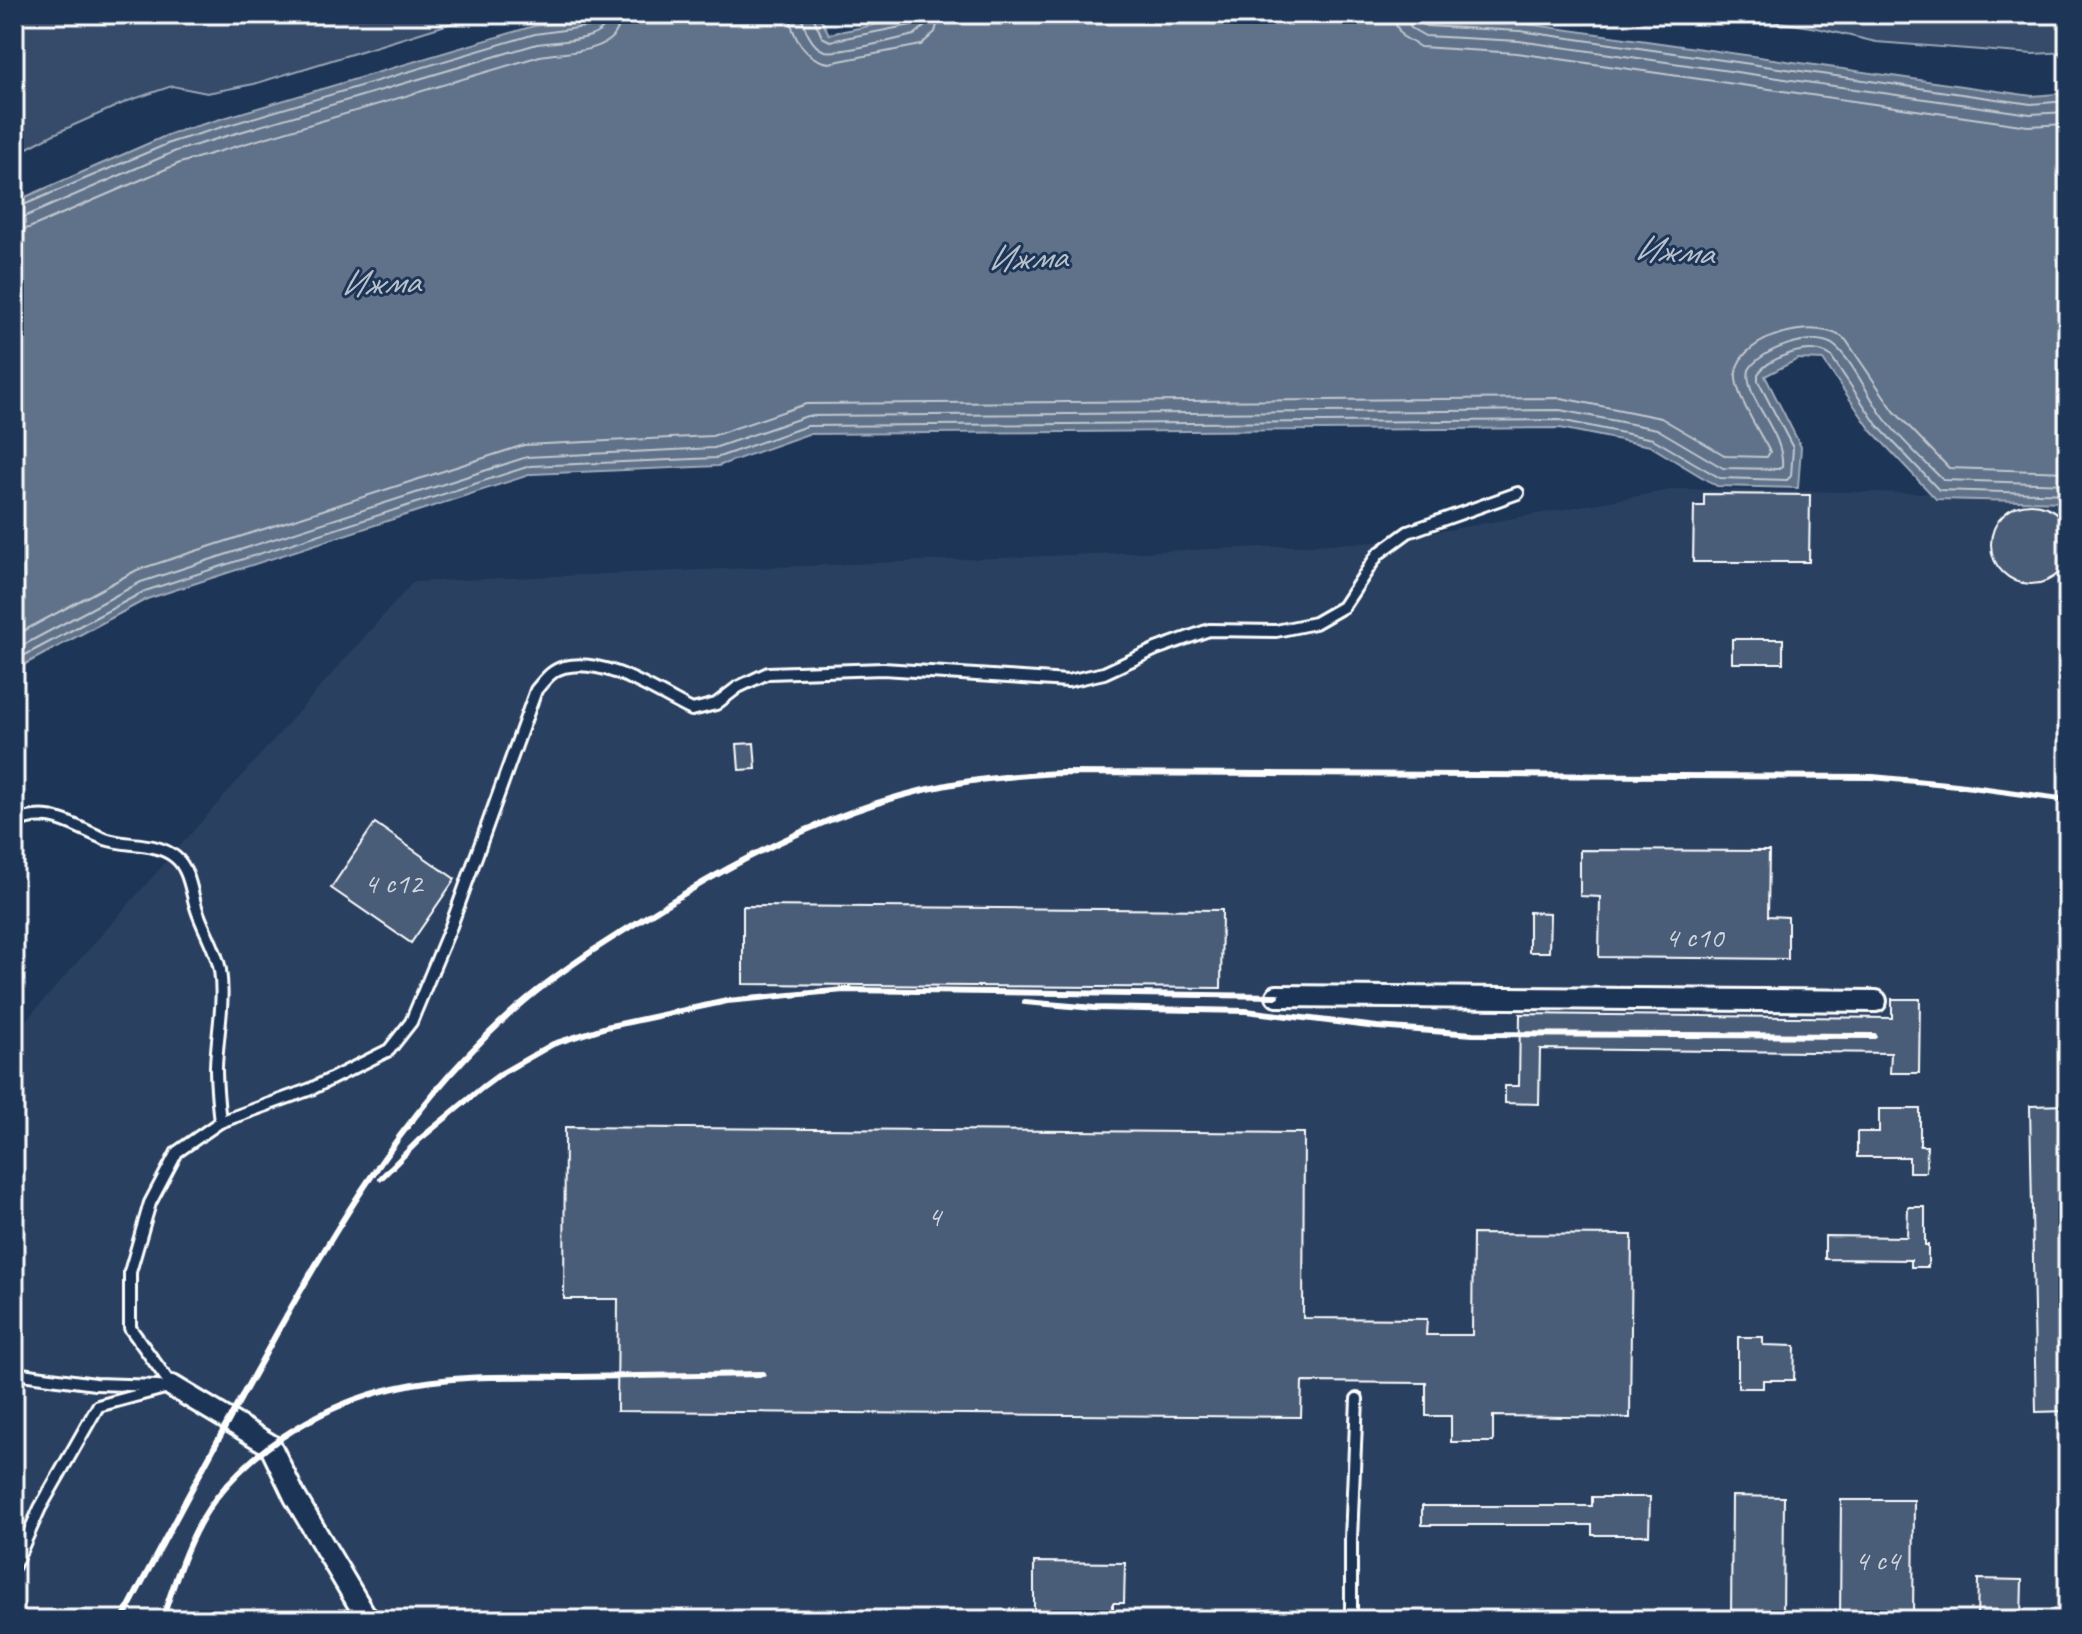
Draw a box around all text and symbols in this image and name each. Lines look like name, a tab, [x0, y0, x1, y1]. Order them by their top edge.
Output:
water label: Ижма	[1633, 224, 1718, 276]
water label: Ижма	[987, 233, 1070, 281]
water label: Ижма	[340, 258, 423, 306]
house number: 4 с12	[364, 864, 425, 902]
house number: 4 с10	[1665, 918, 1726, 956]
house number: 4	[927, 1197, 943, 1235]
house number: 4 с4	[1855, 1541, 1902, 1579]

